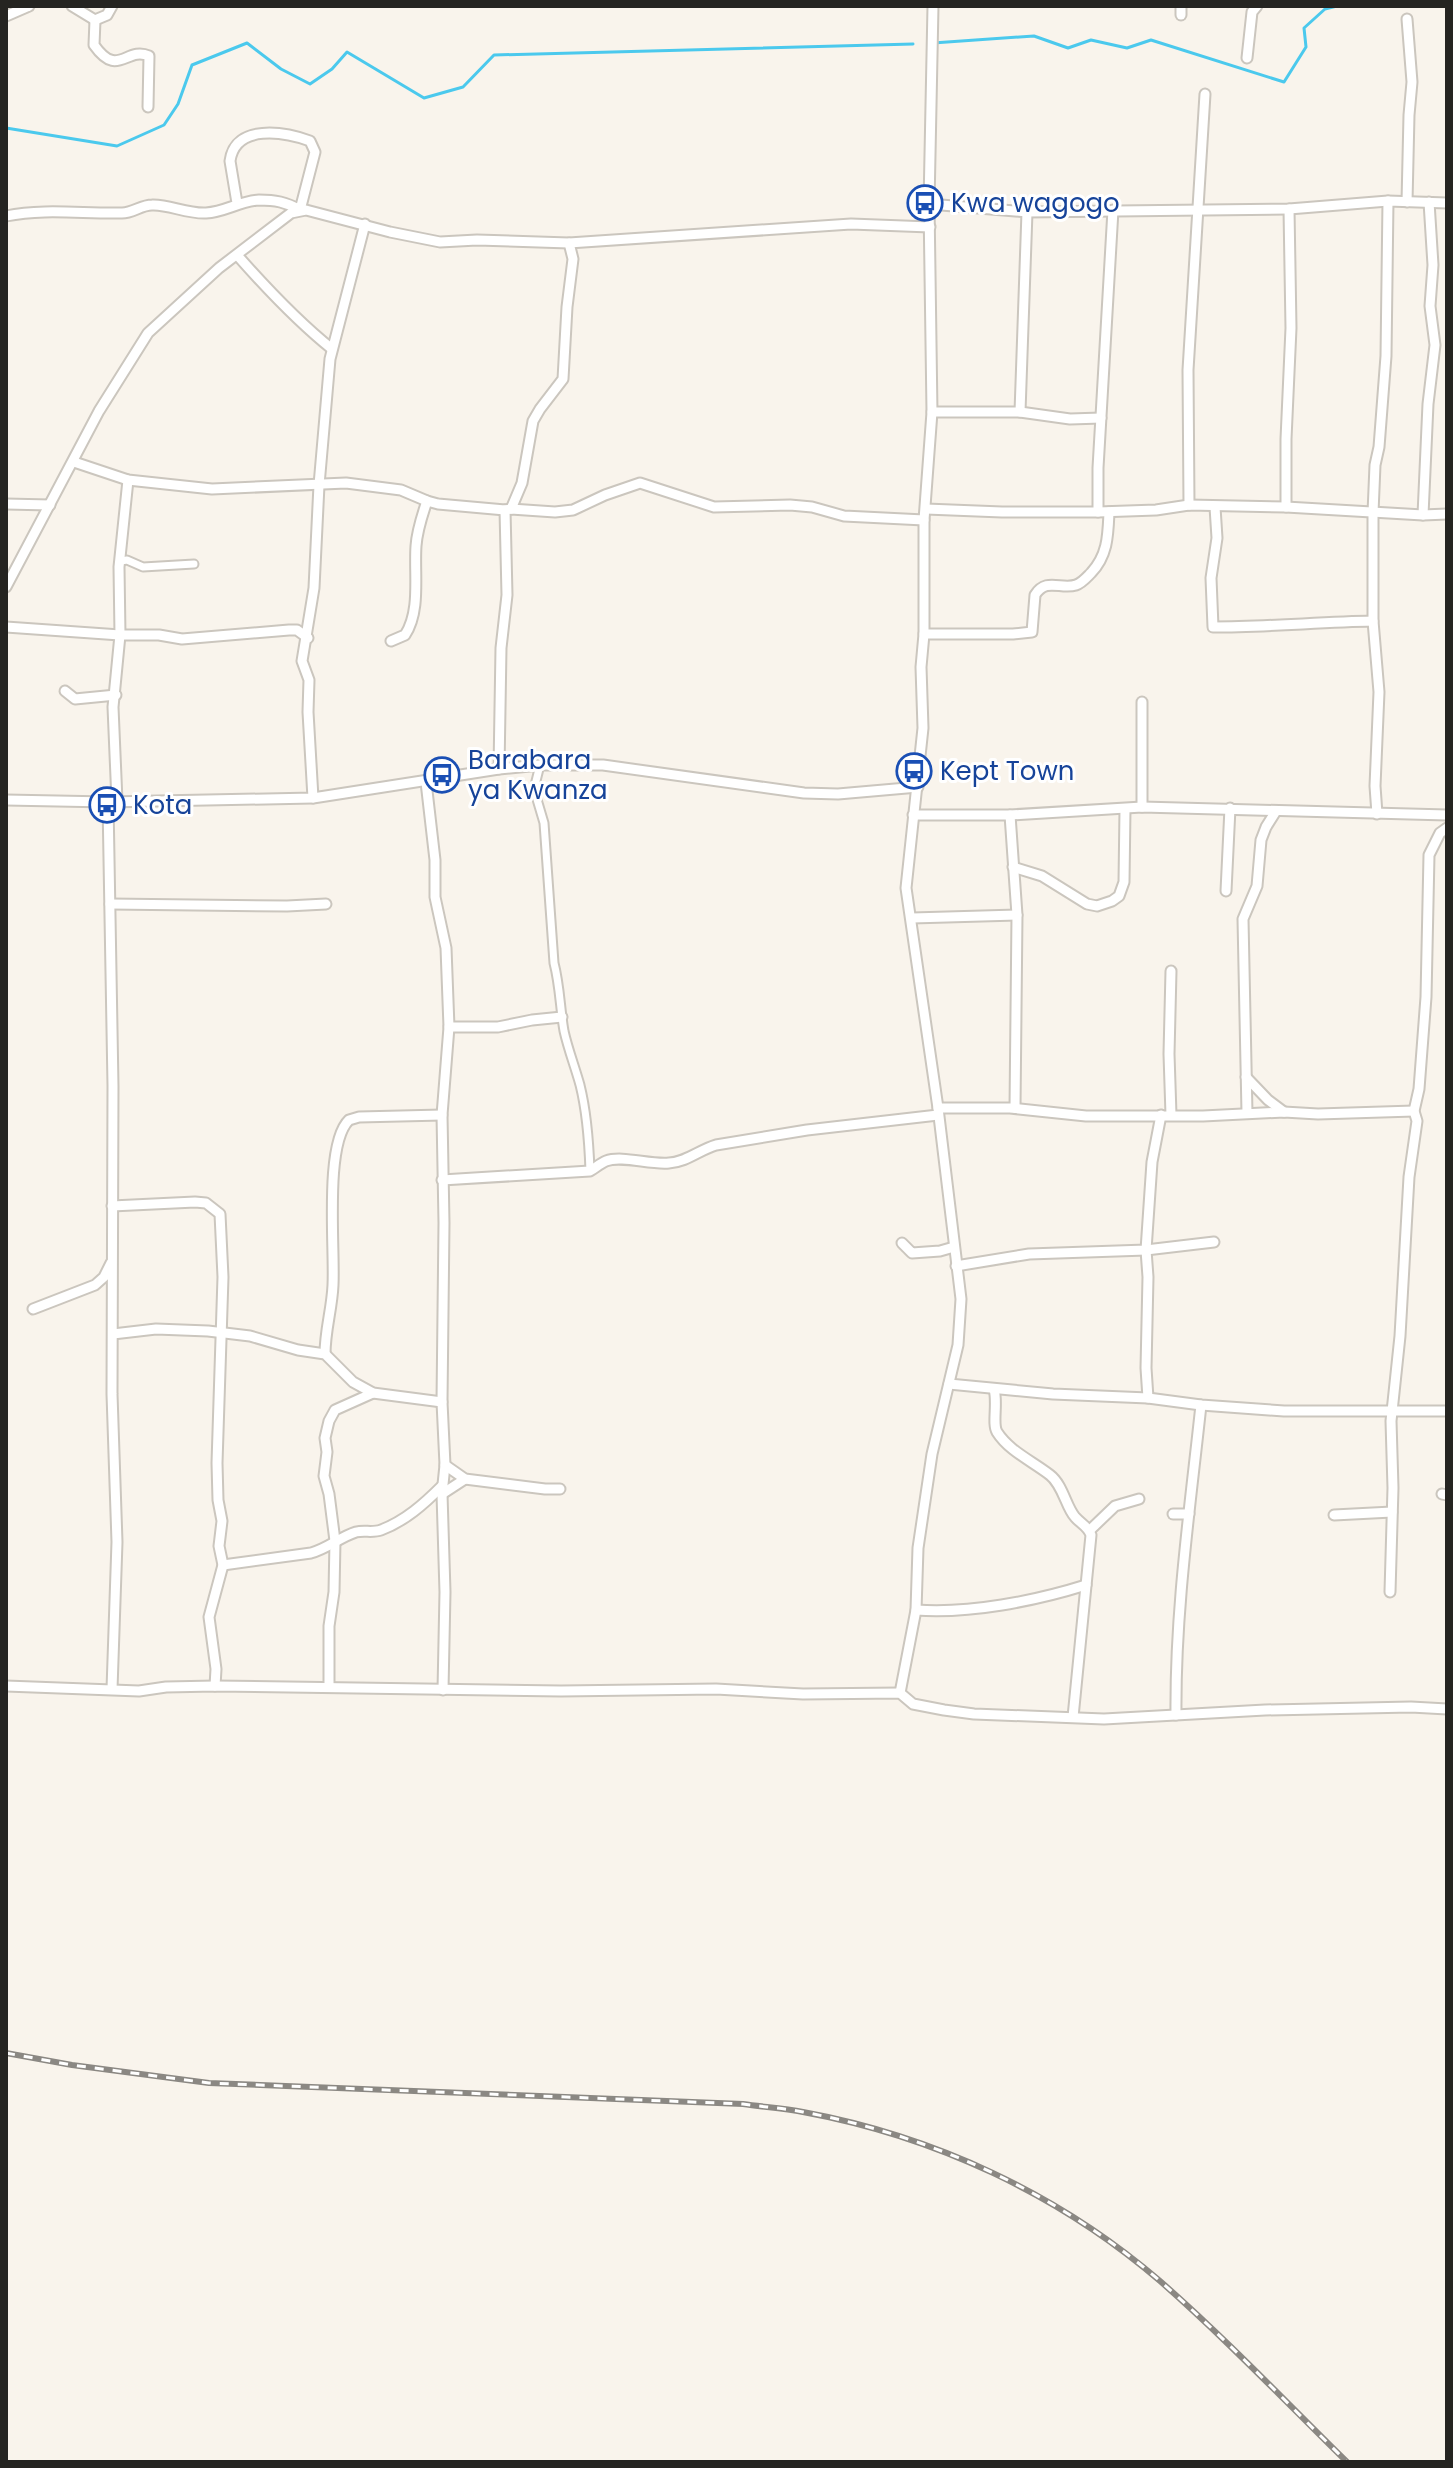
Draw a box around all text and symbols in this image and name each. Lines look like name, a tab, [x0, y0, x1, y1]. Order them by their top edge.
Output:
bus stop icon: Kwa wagogo	[906, 184, 944, 222]
place label: Kwa wagogo	[951, 185, 1120, 221]
place label: Barabara ya Kwanza	[468, 742, 608, 808]
bus stop icon: Kept Town	[895, 752, 933, 790]
place label: Kept Town	[940, 753, 1074, 789]
bus stop icon: Barabara ya Kwanza	[423, 756, 461, 794]
bus stop icon: Kota	[88, 786, 126, 824]
place label: Kota	[133, 787, 192, 823]

